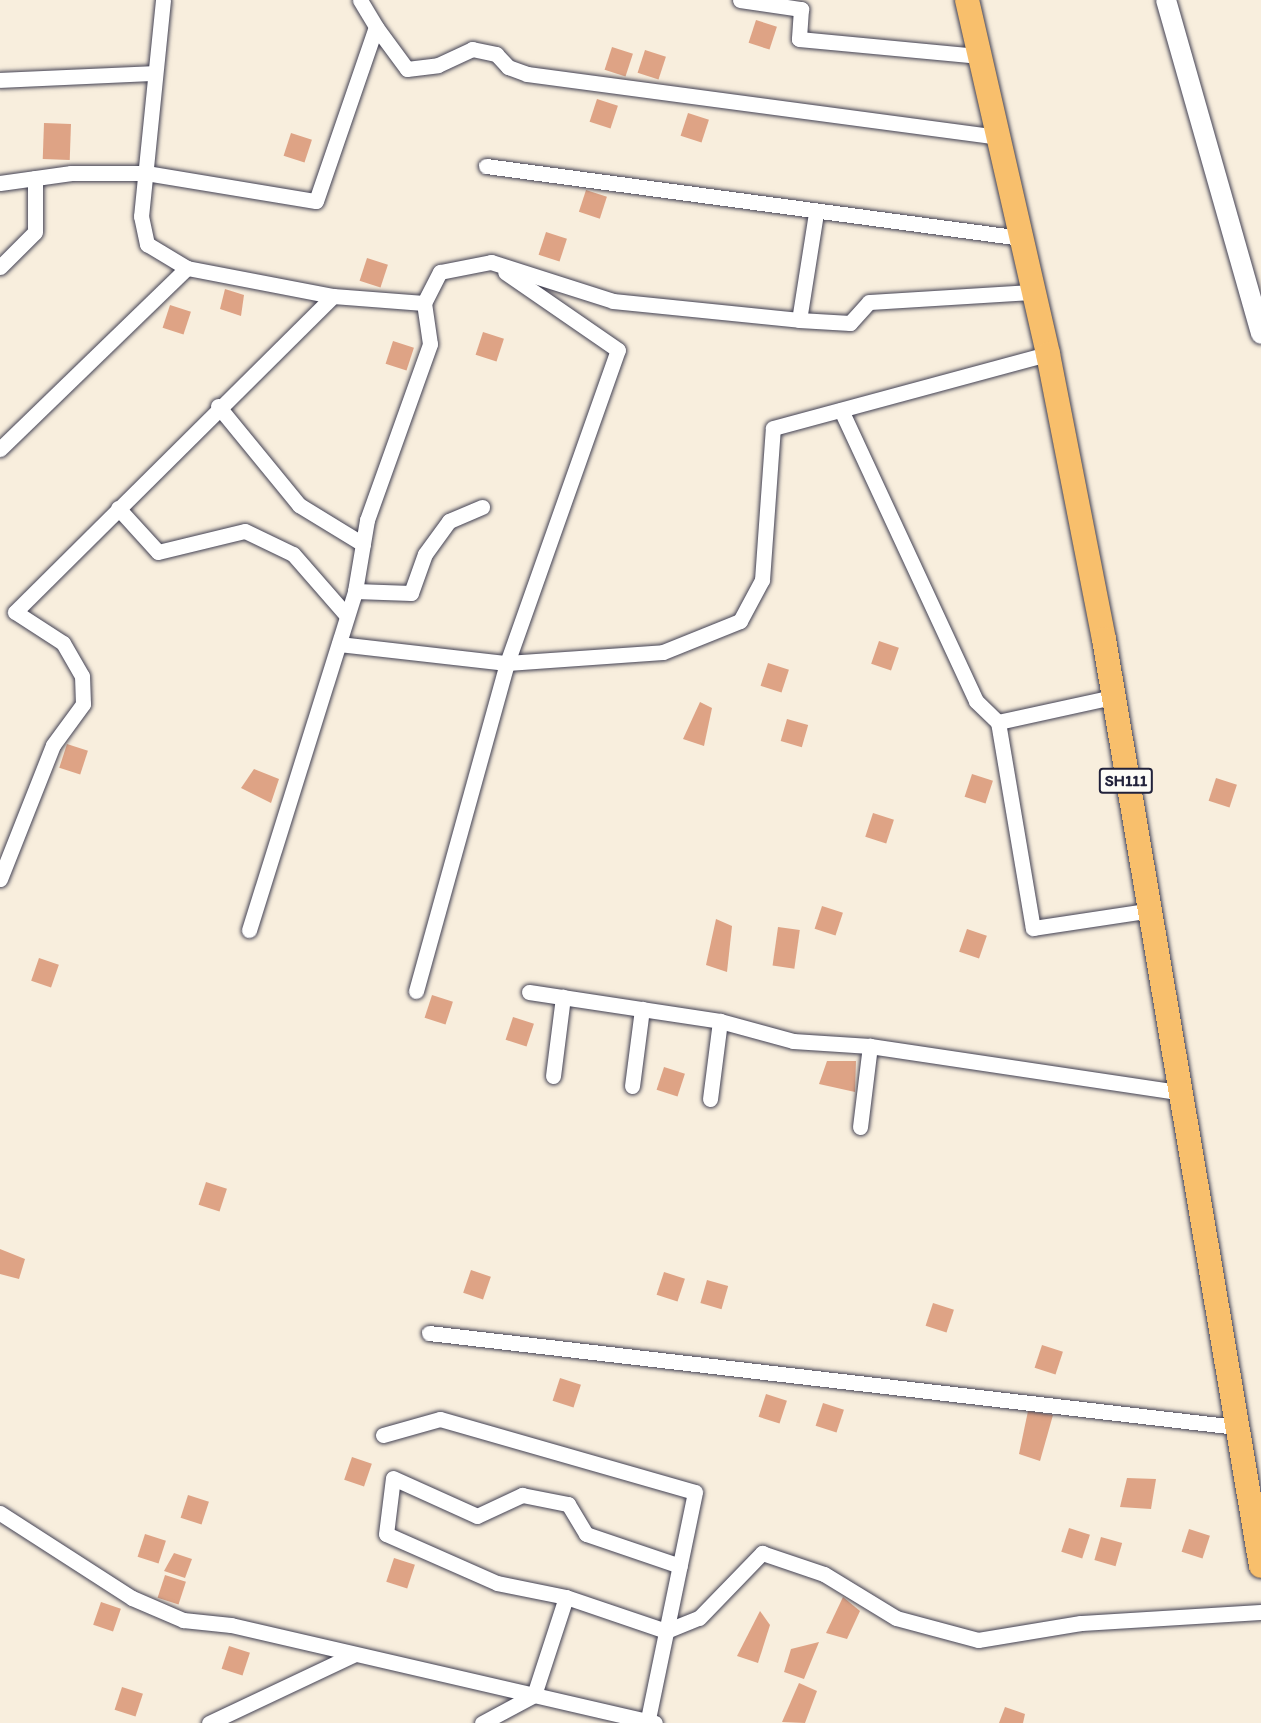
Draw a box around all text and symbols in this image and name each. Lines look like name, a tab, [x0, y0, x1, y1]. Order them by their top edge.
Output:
road number: SH111	[1098, 768, 1154, 794]

